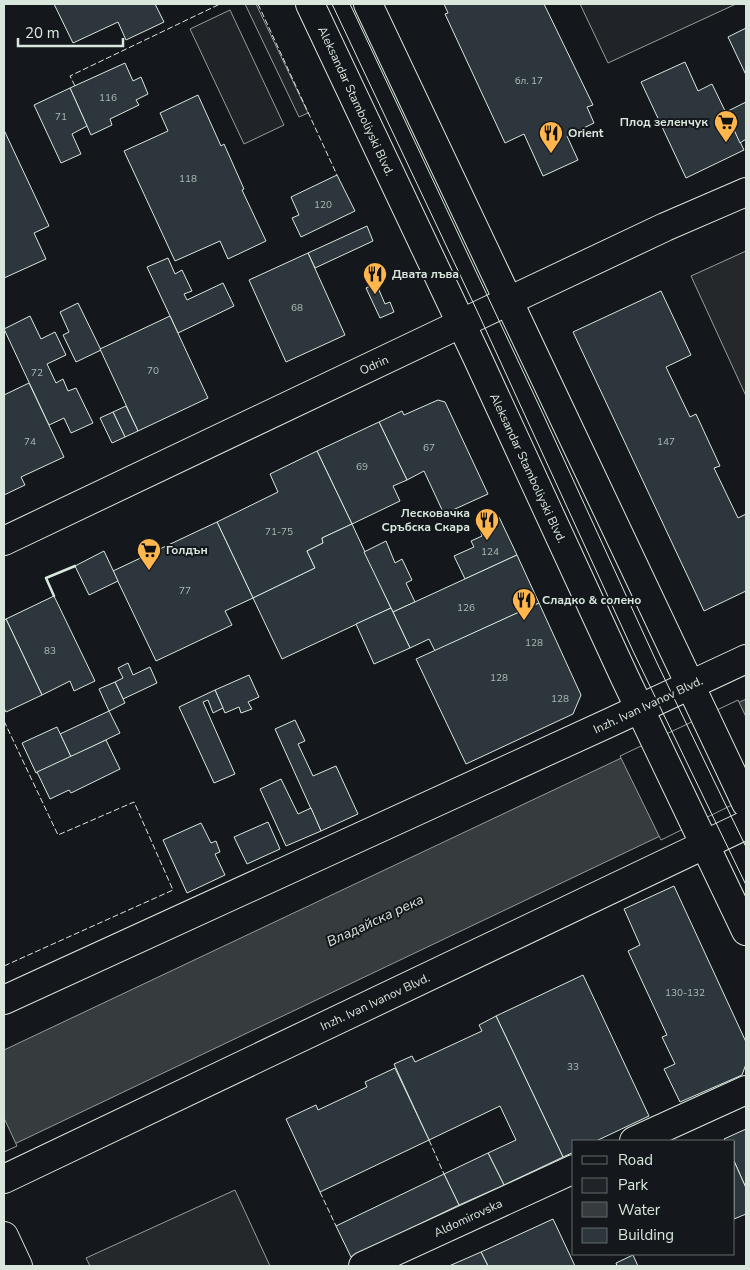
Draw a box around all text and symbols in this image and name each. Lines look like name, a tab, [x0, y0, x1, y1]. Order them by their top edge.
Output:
scale bar	[18, 15, 122, 47]
text: 20 m	[25, 23, 60, 43]
street label: Aleksandar Stamboliyski Blvd.	[314, 24, 398, 178]
house number: бл. 17	[515, 74, 543, 88]
house number: 116	[99, 91, 117, 105]
supermarket icon: Плод зеленчук	[713, 109, 739, 143]
house number: 71	[55, 110, 67, 124]
place label: Плод зеленчук	[620, 114, 708, 130]
restaurant icon: Orient	[538, 120, 564, 154]
place label: Orient	[568, 125, 604, 141]
house number: 118	[179, 172, 197, 186]
house number: 120	[314, 198, 332, 212]
restaurant icon: Двата лъва	[362, 261, 388, 295]
place label: Двата лъва	[392, 266, 459, 282]
house number: 68	[291, 301, 303, 315]
street label: Odrin	[357, 351, 391, 379]
house number: 70	[147, 364, 159, 378]
house number: 72	[31, 366, 43, 380]
street label: Aleksandar Stamboliyski Blvd.	[486, 391, 570, 545]
house number: 74	[24, 435, 36, 449]
house number: 147	[657, 435, 675, 449]
house number: 67	[423, 441, 435, 455]
house number: 69	[356, 460, 368, 474]
place label: Лесковачка Сръбска Скара	[382, 505, 470, 535]
restaurant icon: Лесковачка Сръбска Скара	[474, 507, 500, 541]
house number: 71-75	[265, 525, 293, 539]
supermarket icon: Голдън	[136, 537, 162, 571]
place label: Голдън	[166, 542, 208, 558]
house number: 124	[481, 545, 499, 559]
house number: 77	[179, 584, 191, 598]
restaurant icon: Сладко & солено	[511, 587, 537, 621]
place label: Сладко & солено	[542, 592, 641, 608]
house number: 126	[457, 601, 475, 615]
house number: 128	[525, 636, 543, 650]
house number: 83	[44, 644, 56, 658]
house number: 128	[490, 671, 508, 685]
street label: Inzh. Ivan Ivanov Blvd.	[591, 673, 705, 737]
house number: 128	[551, 692, 569, 706]
water label: Владайска река	[324, 890, 427, 951]
street label: Inzh. Ivan Ivanov Blvd.	[318, 970, 432, 1034]
house number: 130-132	[665, 986, 705, 1000]
house number: 33	[567, 1060, 579, 1074]
legend	[572, 1140, 735, 1255]
text: Road	[618, 1150, 653, 1170]
text: Park	[618, 1175, 648, 1195]
street label: Aldomirovska	[431, 1195, 505, 1241]
text: Water	[618, 1200, 661, 1220]
text: Building	[618, 1225, 674, 1245]

